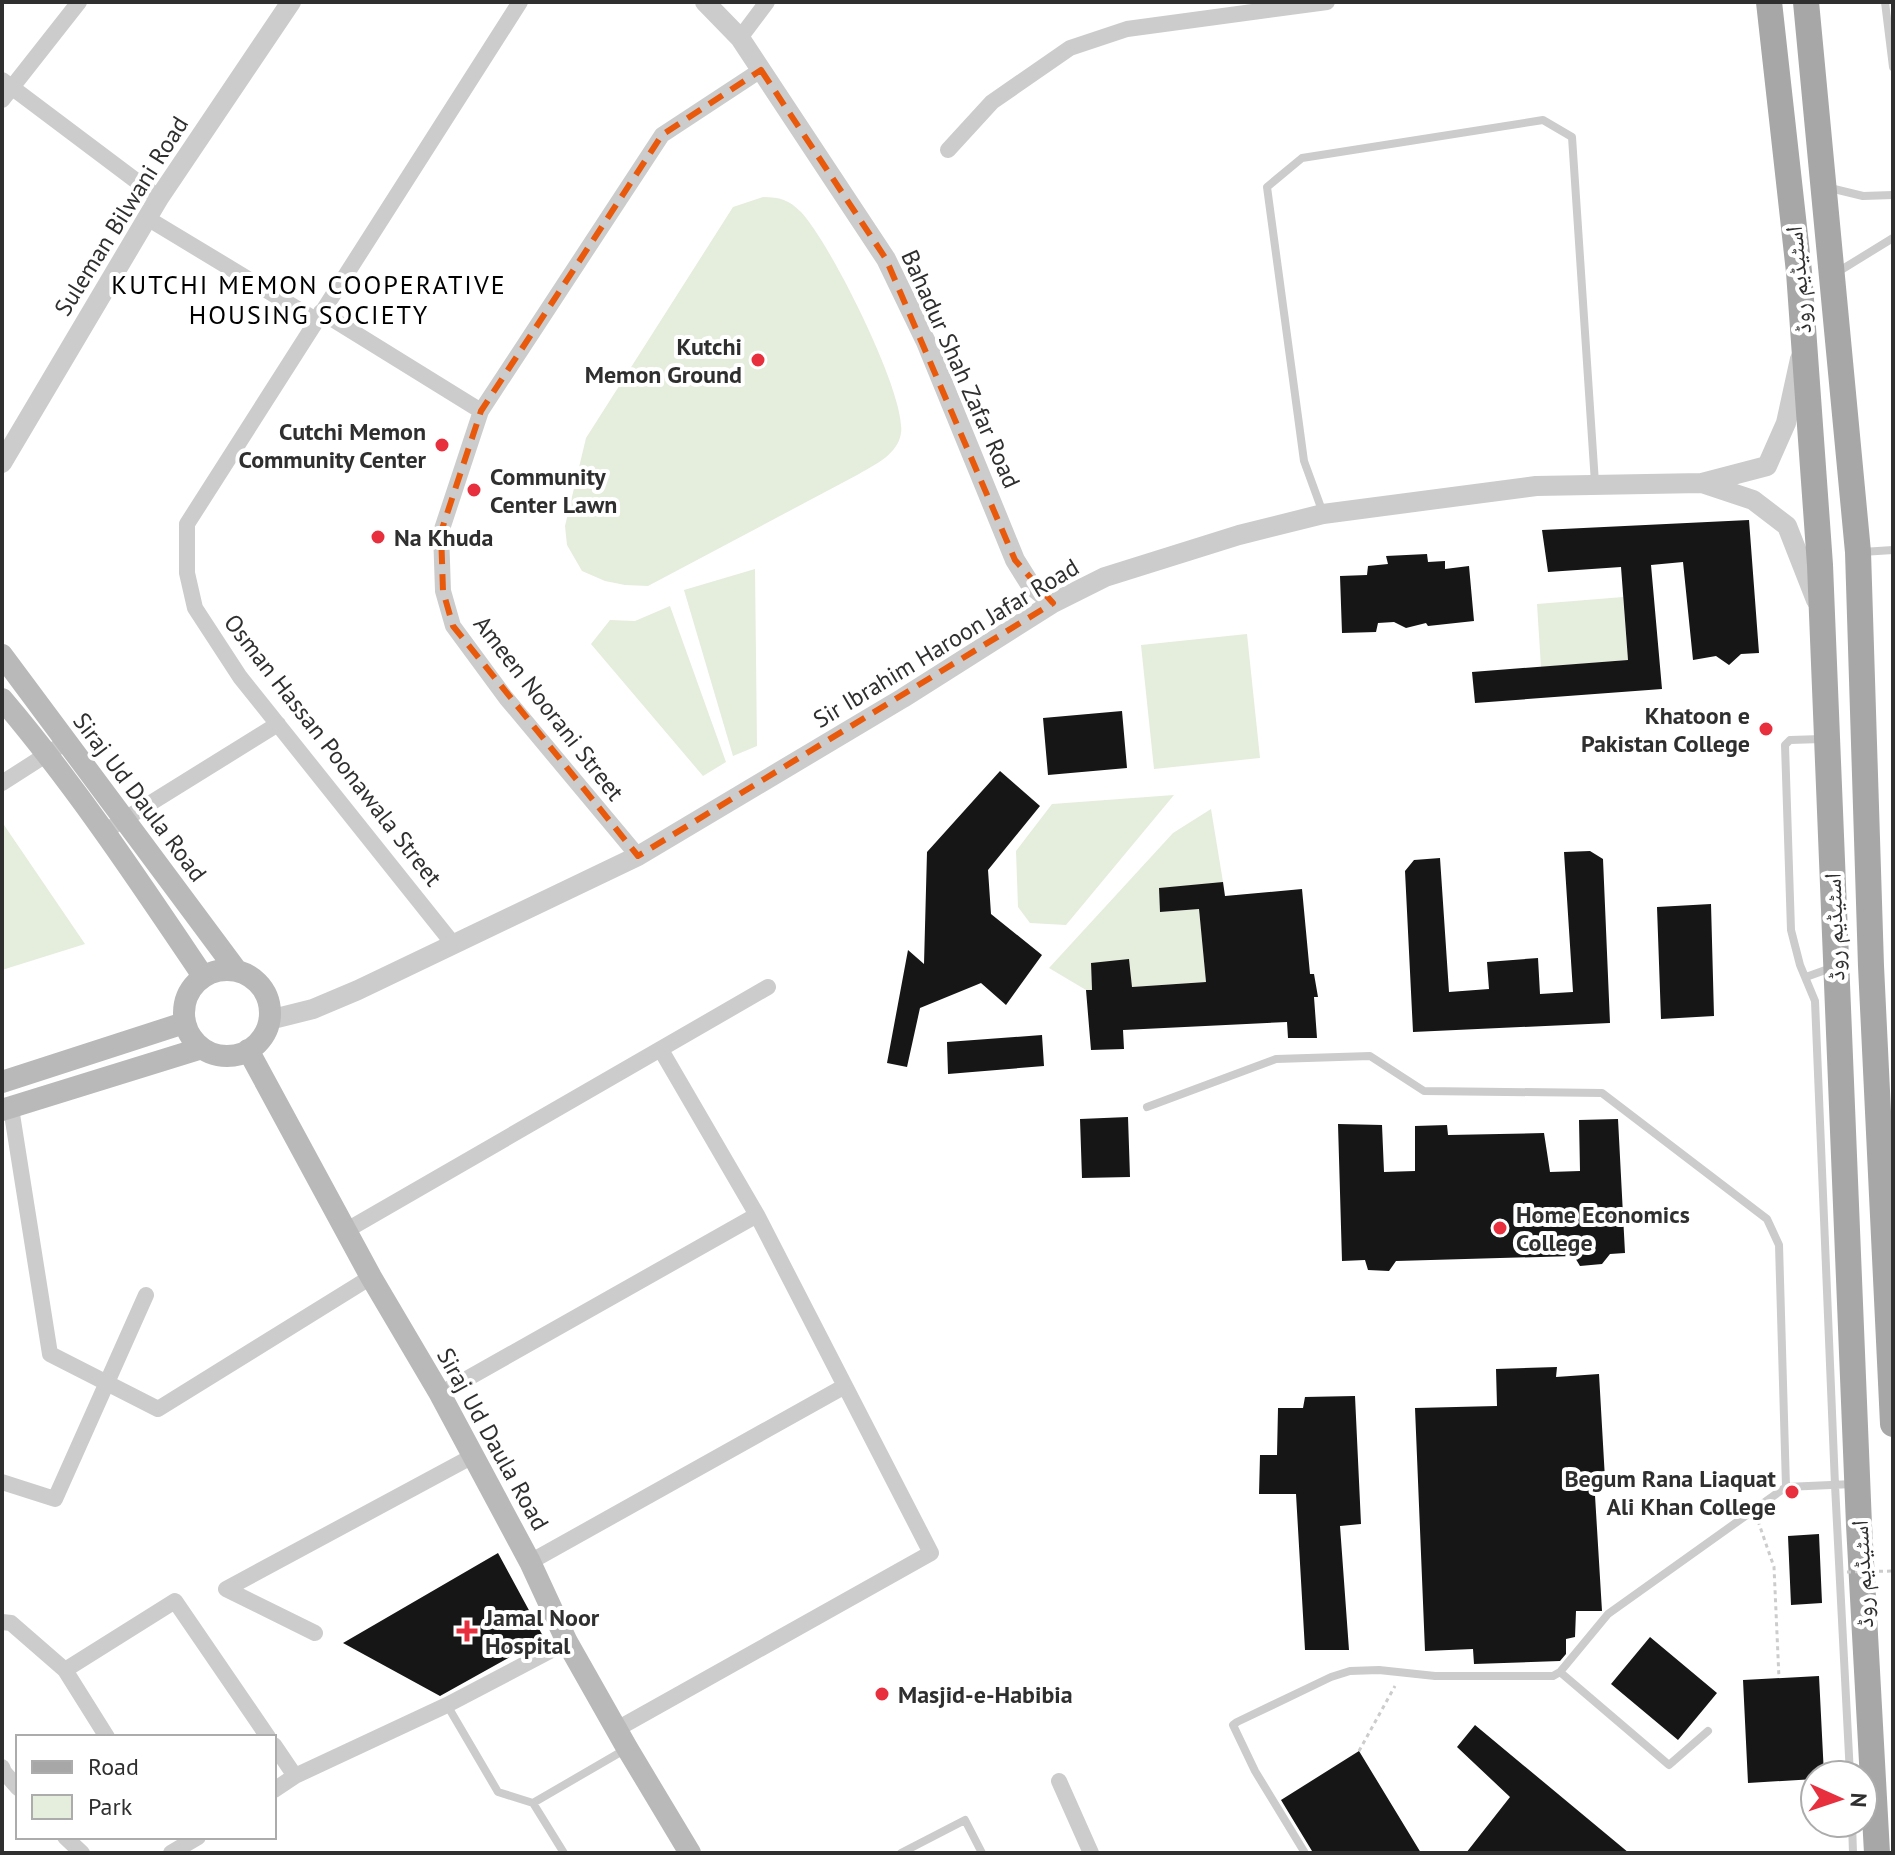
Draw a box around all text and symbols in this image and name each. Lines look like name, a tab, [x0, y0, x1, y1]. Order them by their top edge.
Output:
street label: Suleman Bilwani Road	[47, 110, 195, 322]
street label: اسٹیڈیم روڈ	[1778, 225, 1819, 335]
street label: Bahadur Shah Zafar Road	[894, 245, 1028, 493]
district label: KUTCHI MEMON COOPERATIVE HOUSING SOCIETY	[111, 268, 507, 331]
place label: Kutchi Memon Ground	[585, 331, 742, 390]
marker: Kutchi Memon Ground	[749, 351, 767, 369]
place label: Cutchi Memon Community Center	[239, 416, 427, 475]
marker: Cutchi Memon Community Center	[433, 436, 451, 454]
place label: Community Center Lawn	[490, 461, 617, 520]
marker: Community Center Lawn	[465, 481, 483, 499]
place label: Na Khuda	[394, 522, 493, 553]
marker: Na Khuda	[369, 528, 387, 546]
street label: Sir Ibrahim Haroon Jafar Road	[808, 551, 1084, 735]
street label: Osman Hassan Poonawala Street	[217, 608, 449, 892]
street label: Ameen Noorani Street	[467, 609, 631, 807]
place label: Khatoon e Pakistan College	[1581, 700, 1750, 759]
street label: Siraj Ud Daula Road	[66, 706, 214, 888]
marker: Khatoon e Pakistan College	[1757, 720, 1775, 738]
street label: اسٹیڈیم روڈ	[1817, 873, 1852, 981]
place label: Home Economics College	[1516, 1199, 1690, 1258]
marker: Home Economics College	[1491, 1219, 1509, 1237]
street label: Siraj Ud Daula Road	[430, 1342, 556, 1536]
place label: Begum Rana Liaquat Ali Khan College	[1564, 1463, 1777, 1522]
marker: Begum Rana Liaquat Ali Khan College	[1783, 1483, 1801, 1501]
street label: اسٹیڈیم روڈ	[1844, 1519, 1881, 1629]
place label: Jamal Noor Hospital	[484, 1602, 600, 1661]
marker: Jamal Noor Hospital	[456, 1620, 478, 1642]
place label: Masjid-e-Habibia	[898, 1679, 1073, 1710]
marker: Masjid-e-Habibia	[873, 1685, 891, 1703]
legend	[16, 1735, 276, 1839]
text: Road	[88, 1751, 139, 1782]
north arrow	[1799, 1759, 1879, 1839]
text: Park	[88, 1791, 133, 1822]
text: N	[1845, 1792, 1873, 1808]

